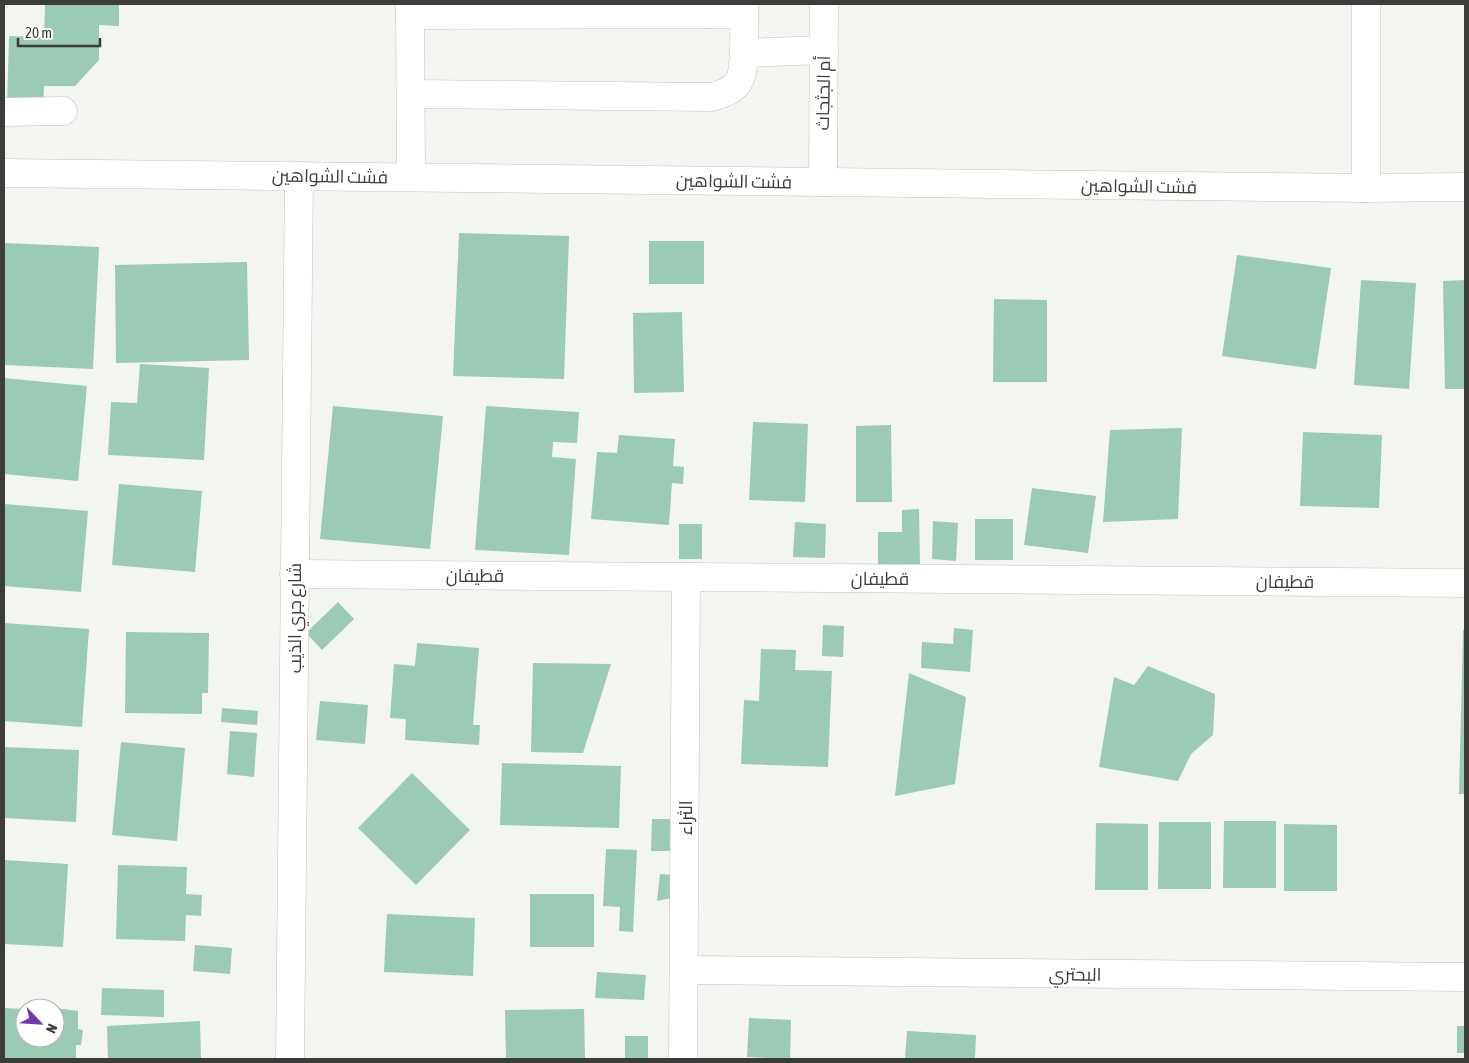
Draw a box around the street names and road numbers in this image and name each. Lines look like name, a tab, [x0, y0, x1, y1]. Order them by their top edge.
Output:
street label: أم الجثجاث	[812, 55, 836, 131]
street label: فشت الشواهين	[272, 164, 388, 189]
street label: فشت الشواهين	[676, 169, 792, 194]
street label: فشت الشواهين	[1081, 174, 1197, 199]
street label: شارع جري الذيب	[284, 563, 309, 673]
street label: قطيفان	[446, 565, 504, 587]
street label: قطيفان	[851, 568, 909, 590]
street label: قطيفان	[1256, 571, 1314, 593]
street label: الثراء	[675, 800, 697, 836]
street label: البحتري	[1048, 963, 1102, 989]

